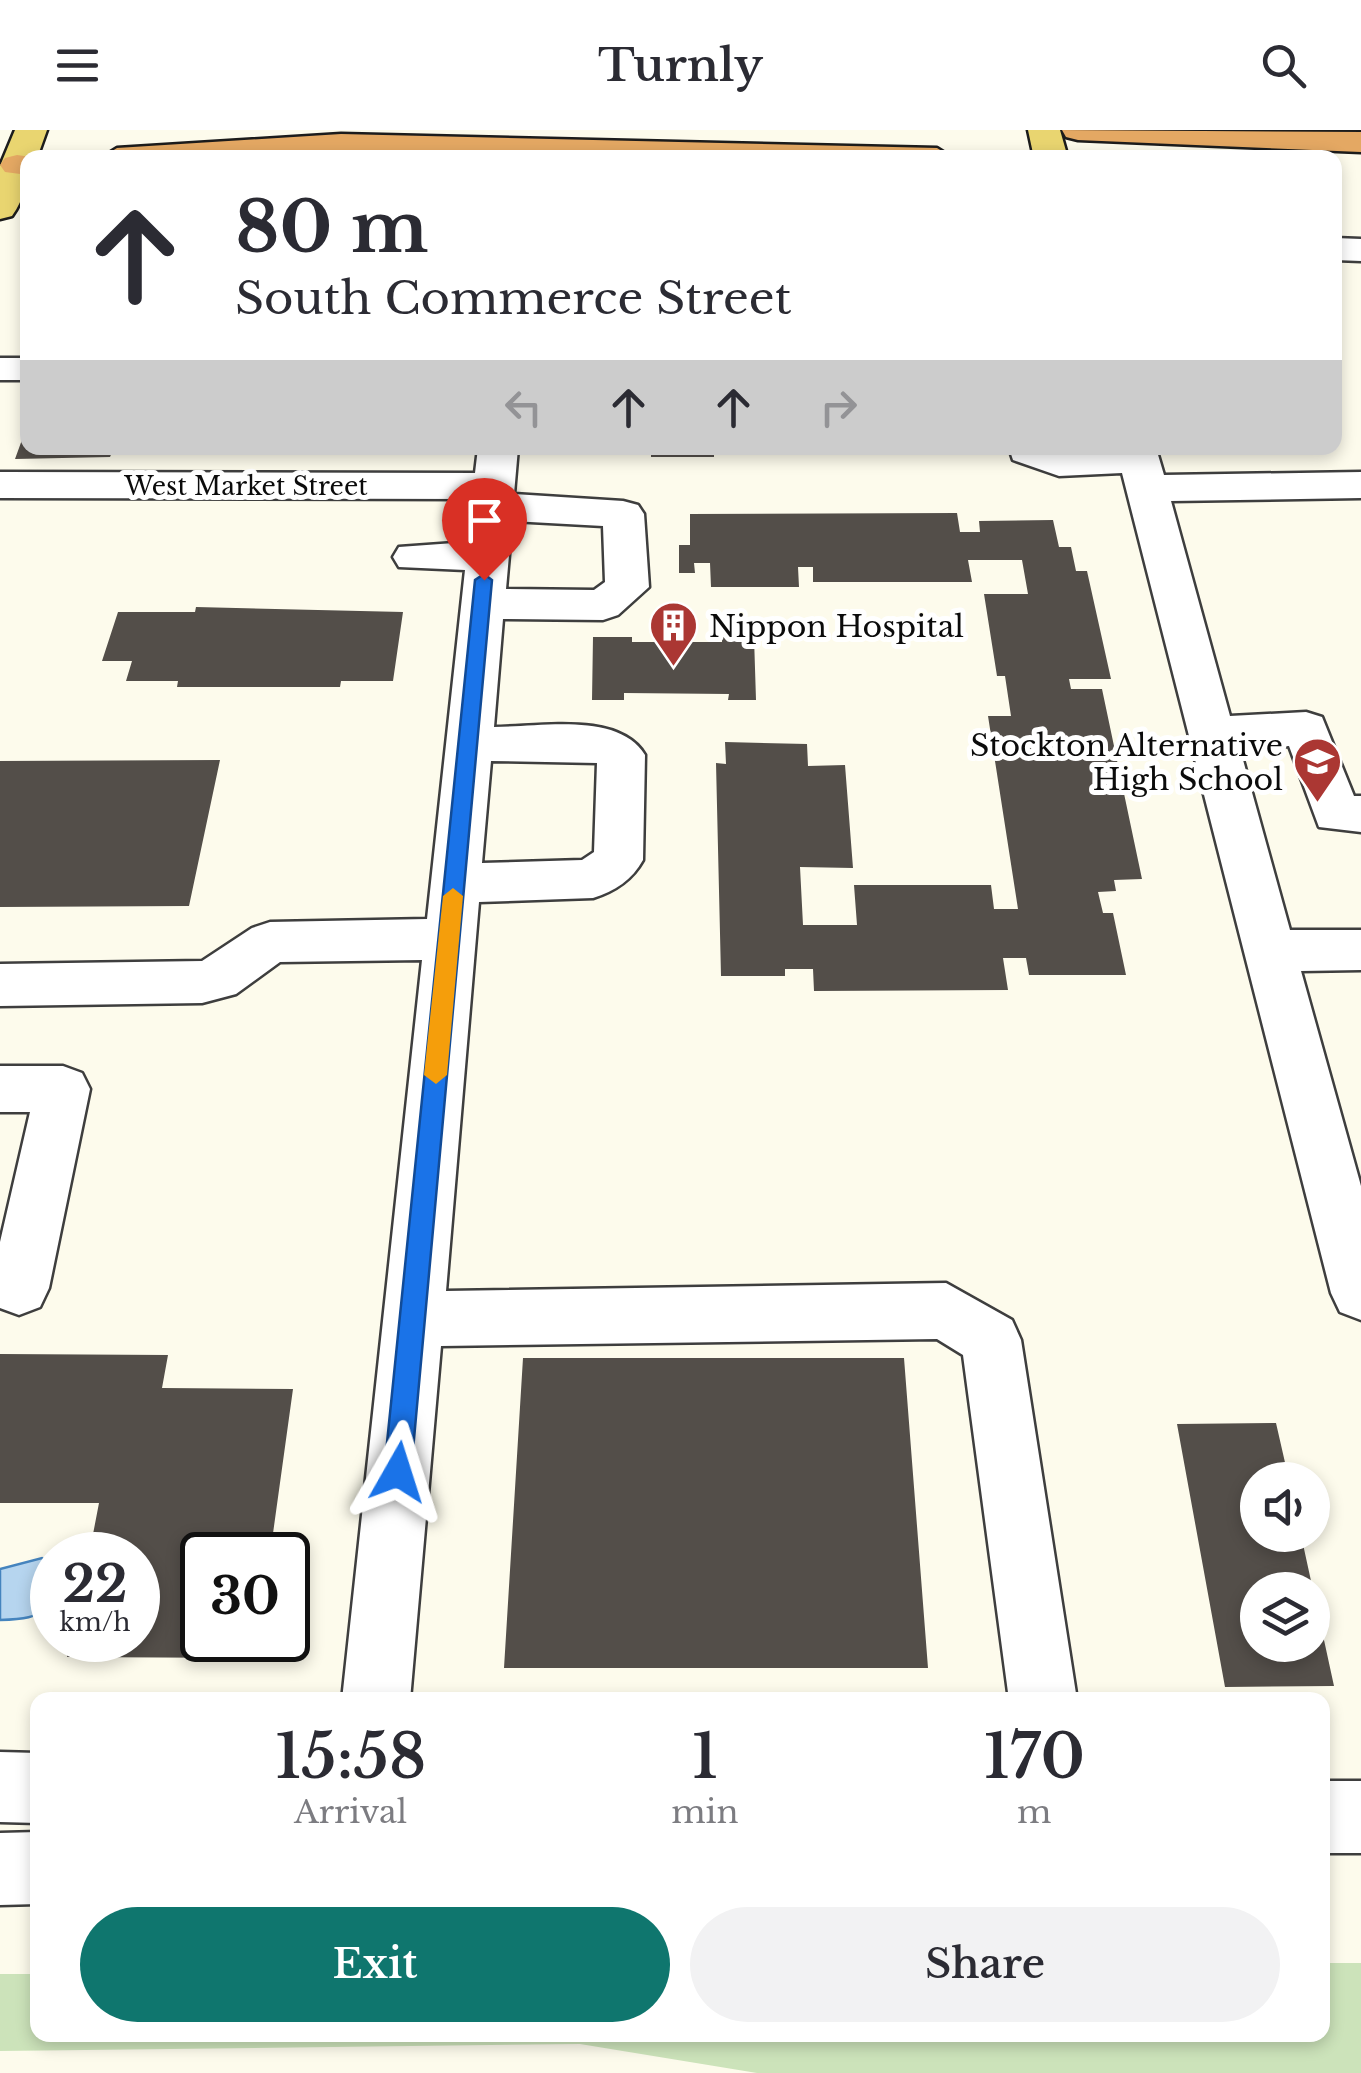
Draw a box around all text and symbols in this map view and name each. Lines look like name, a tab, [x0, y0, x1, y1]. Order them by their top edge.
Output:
text: Turnly	[598, 37, 763, 93]
icon: menu	[50, 38, 105, 93]
icon: search	[1256, 38, 1311, 93]
text: 80 m	[235, 184, 428, 271]
icon: ahead	[70, 190, 200, 320]
text: South Commerce Street	[235, 270, 792, 326]
icon: left	[496, 380, 551, 435]
icon: ahead	[601, 380, 656, 435]
icon: ahead	[706, 380, 761, 435]
icon: right	[811, 380, 866, 435]
street label: West Market Street	[123, 471, 368, 502]
pin	[442, 478, 527, 581]
icon: arrive	[457, 493, 512, 548]
building icon: Nippon Hospital	[648, 600, 700, 668]
place label: Nippon Hospital	[709, 608, 964, 645]
place label: Stockton Alternative High School	[970, 727, 1283, 798]
school or university icon: Stockton Alternative High School	[1292, 736, 1344, 804]
position arrow	[346, 1420, 450, 1524]
map controls	[1240, 1462, 1330, 1662]
button: sound	[1240, 1462, 1330, 1552]
speed limit sign: 30	[180, 1532, 310, 1662]
text: 22	[62, 1553, 128, 1616]
button: layers	[1240, 1572, 1330, 1662]
text: km/h	[60, 1607, 130, 1638]
text: 15:58	[275, 1720, 426, 1794]
text: 1	[692, 1720, 718, 1794]
text: 170	[983, 1720, 1085, 1794]
text: Arrival	[294, 1792, 407, 1832]
text: min	[671, 1792, 738, 1832]
text: m	[1017, 1792, 1051, 1832]
button: Exit	[80, 1907, 670, 2022]
button: Share	[690, 1907, 1280, 2022]

